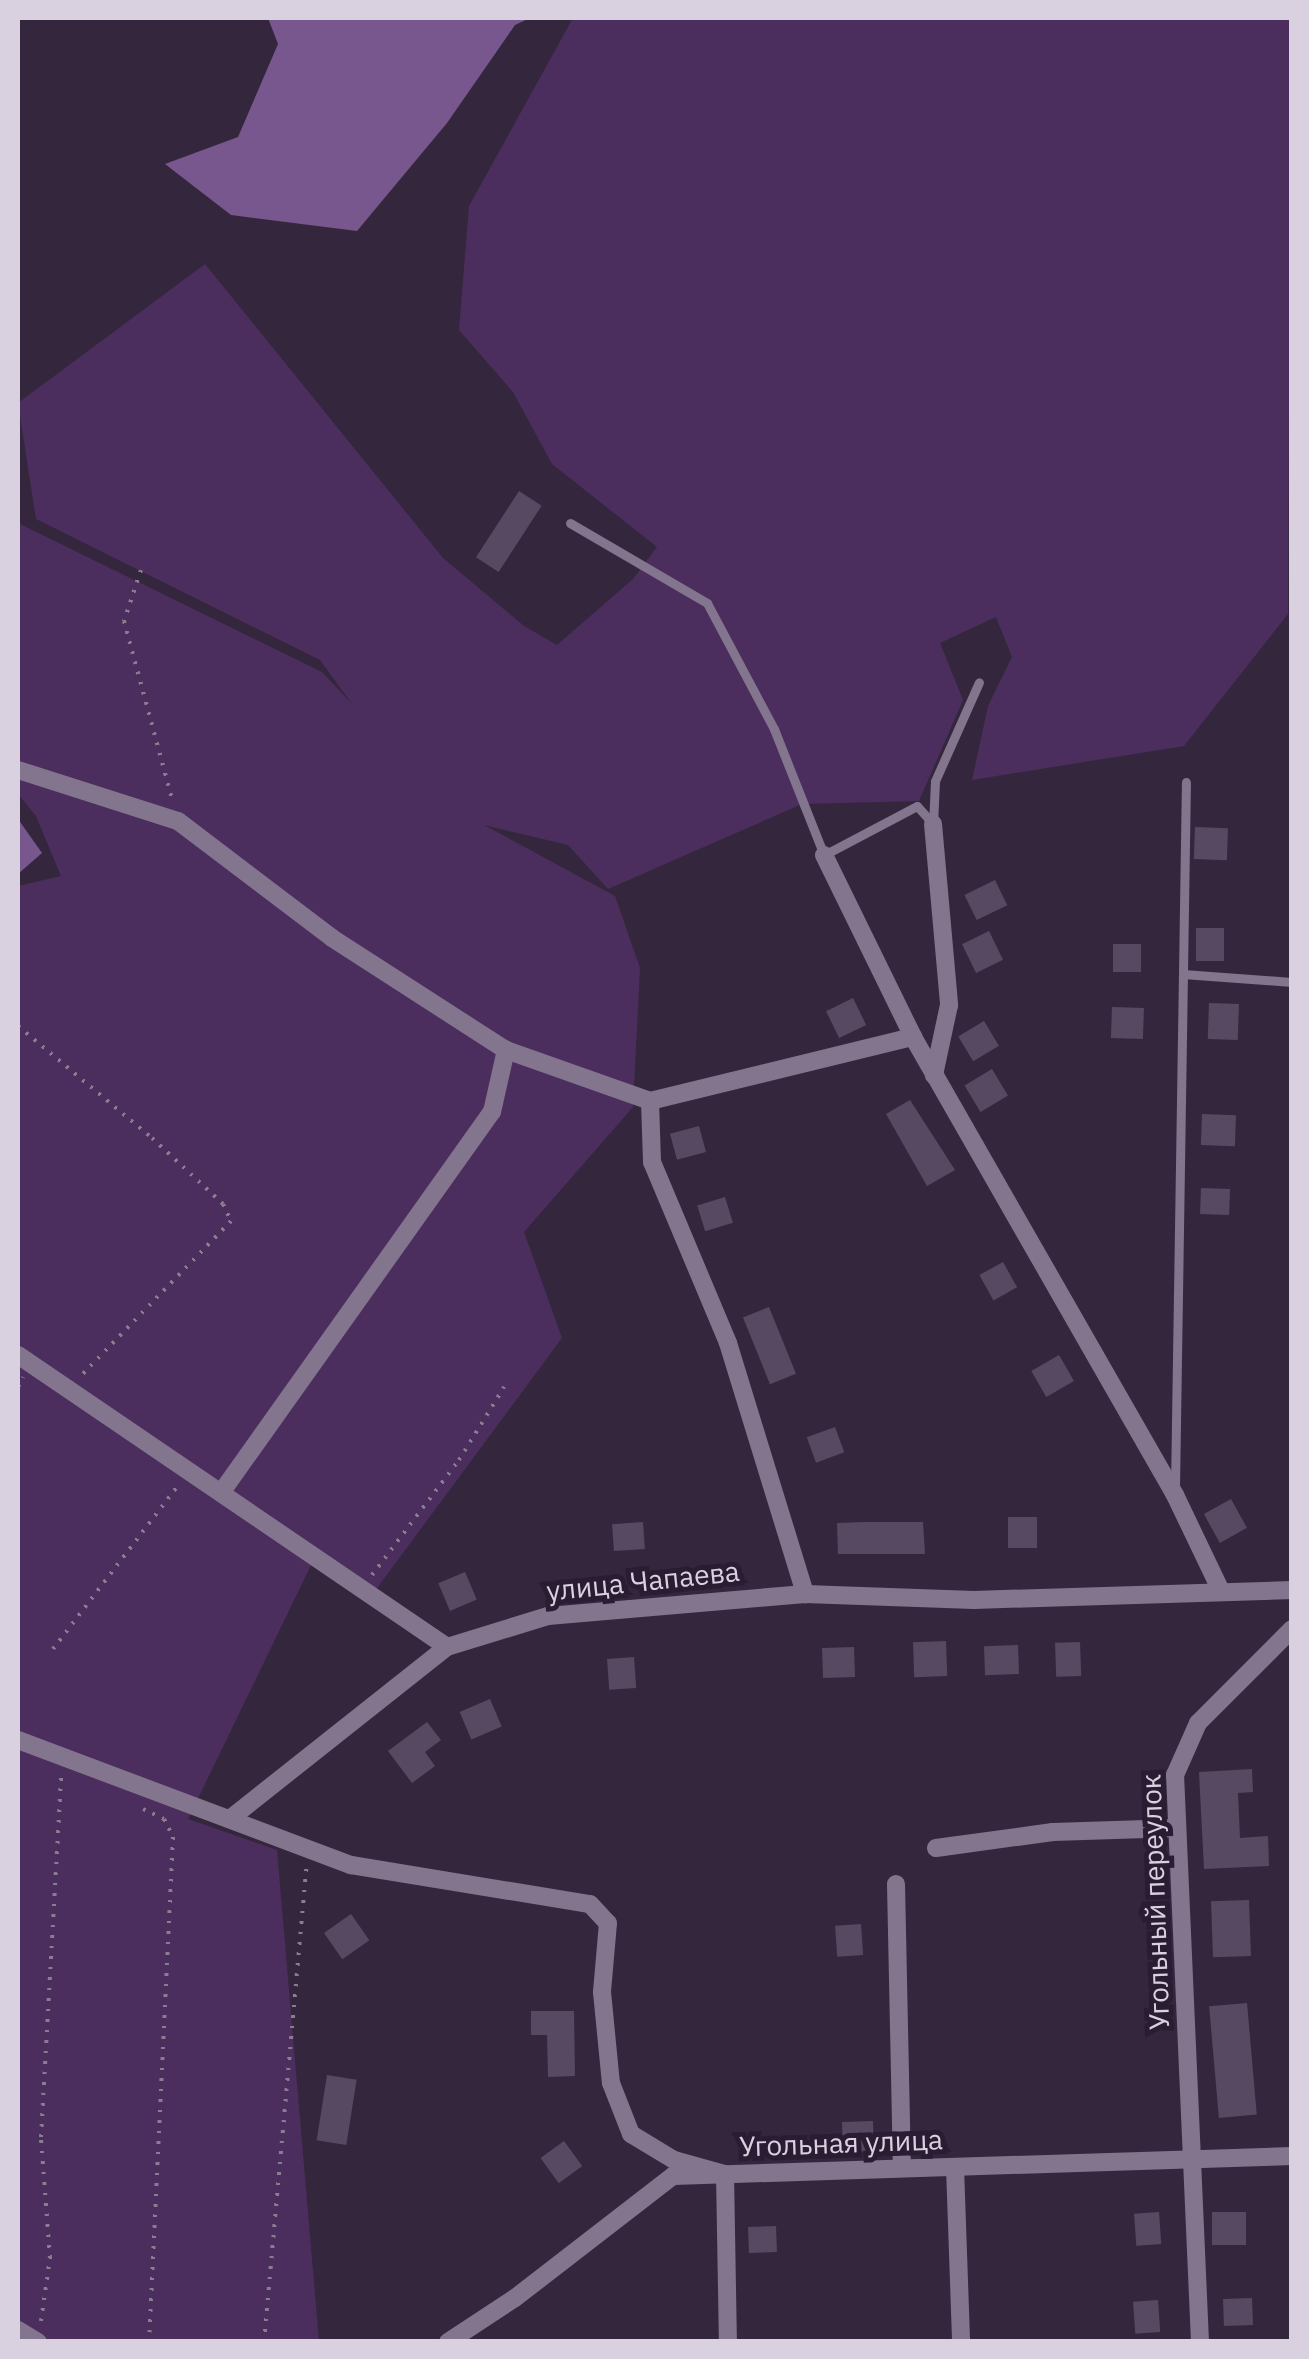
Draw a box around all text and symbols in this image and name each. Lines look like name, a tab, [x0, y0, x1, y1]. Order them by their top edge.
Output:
street label: улица Чапаева	[545, 1554, 741, 1608]
street label: Угольный переулок	[1134, 1773, 1176, 2031]
street label: Угольная улица	[739, 2123, 943, 2163]

